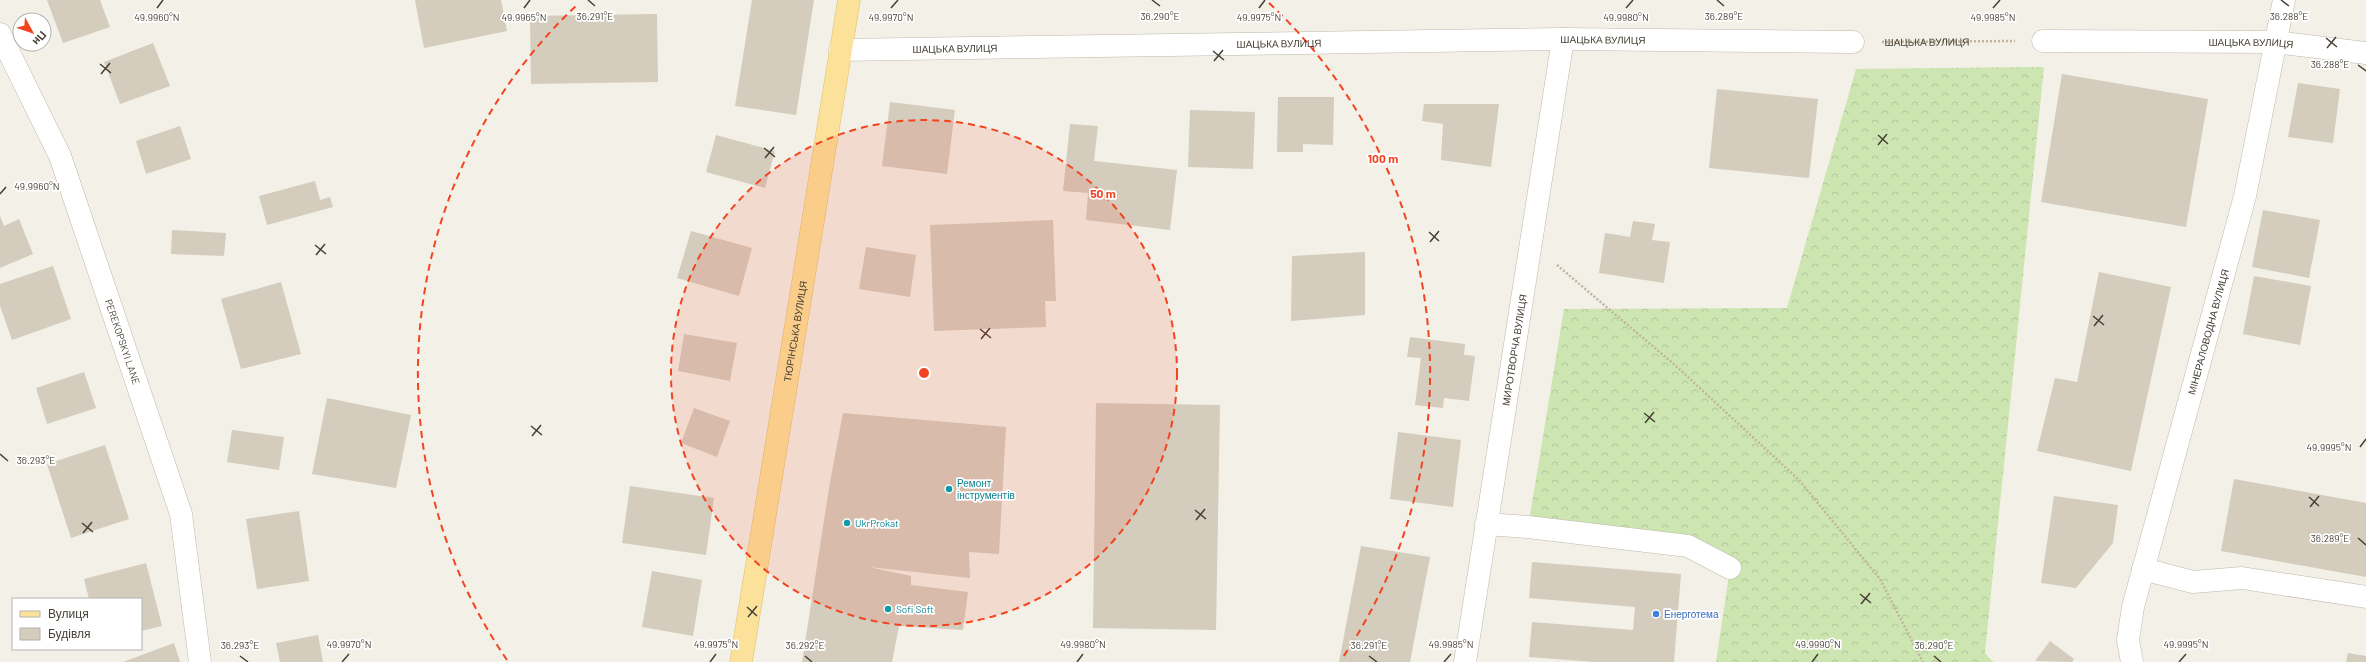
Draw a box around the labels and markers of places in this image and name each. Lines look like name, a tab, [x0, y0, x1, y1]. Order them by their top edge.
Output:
centre of rings	[917, 366, 931, 380]
place label: Ремонт інструментів	[957, 477, 1015, 501]
marker: Ремонт інструментів	[944, 484, 954, 494]
place label: UkrProkat	[855, 517, 899, 529]
marker: UkrProkat	[842, 518, 852, 528]
place label: Sofi Soft	[896, 603, 934, 615]
marker: Sofi Soft	[883, 604, 893, 614]
place label: Енерготема	[1664, 608, 1719, 620]
marker: Енерготема	[1651, 609, 1661, 619]

